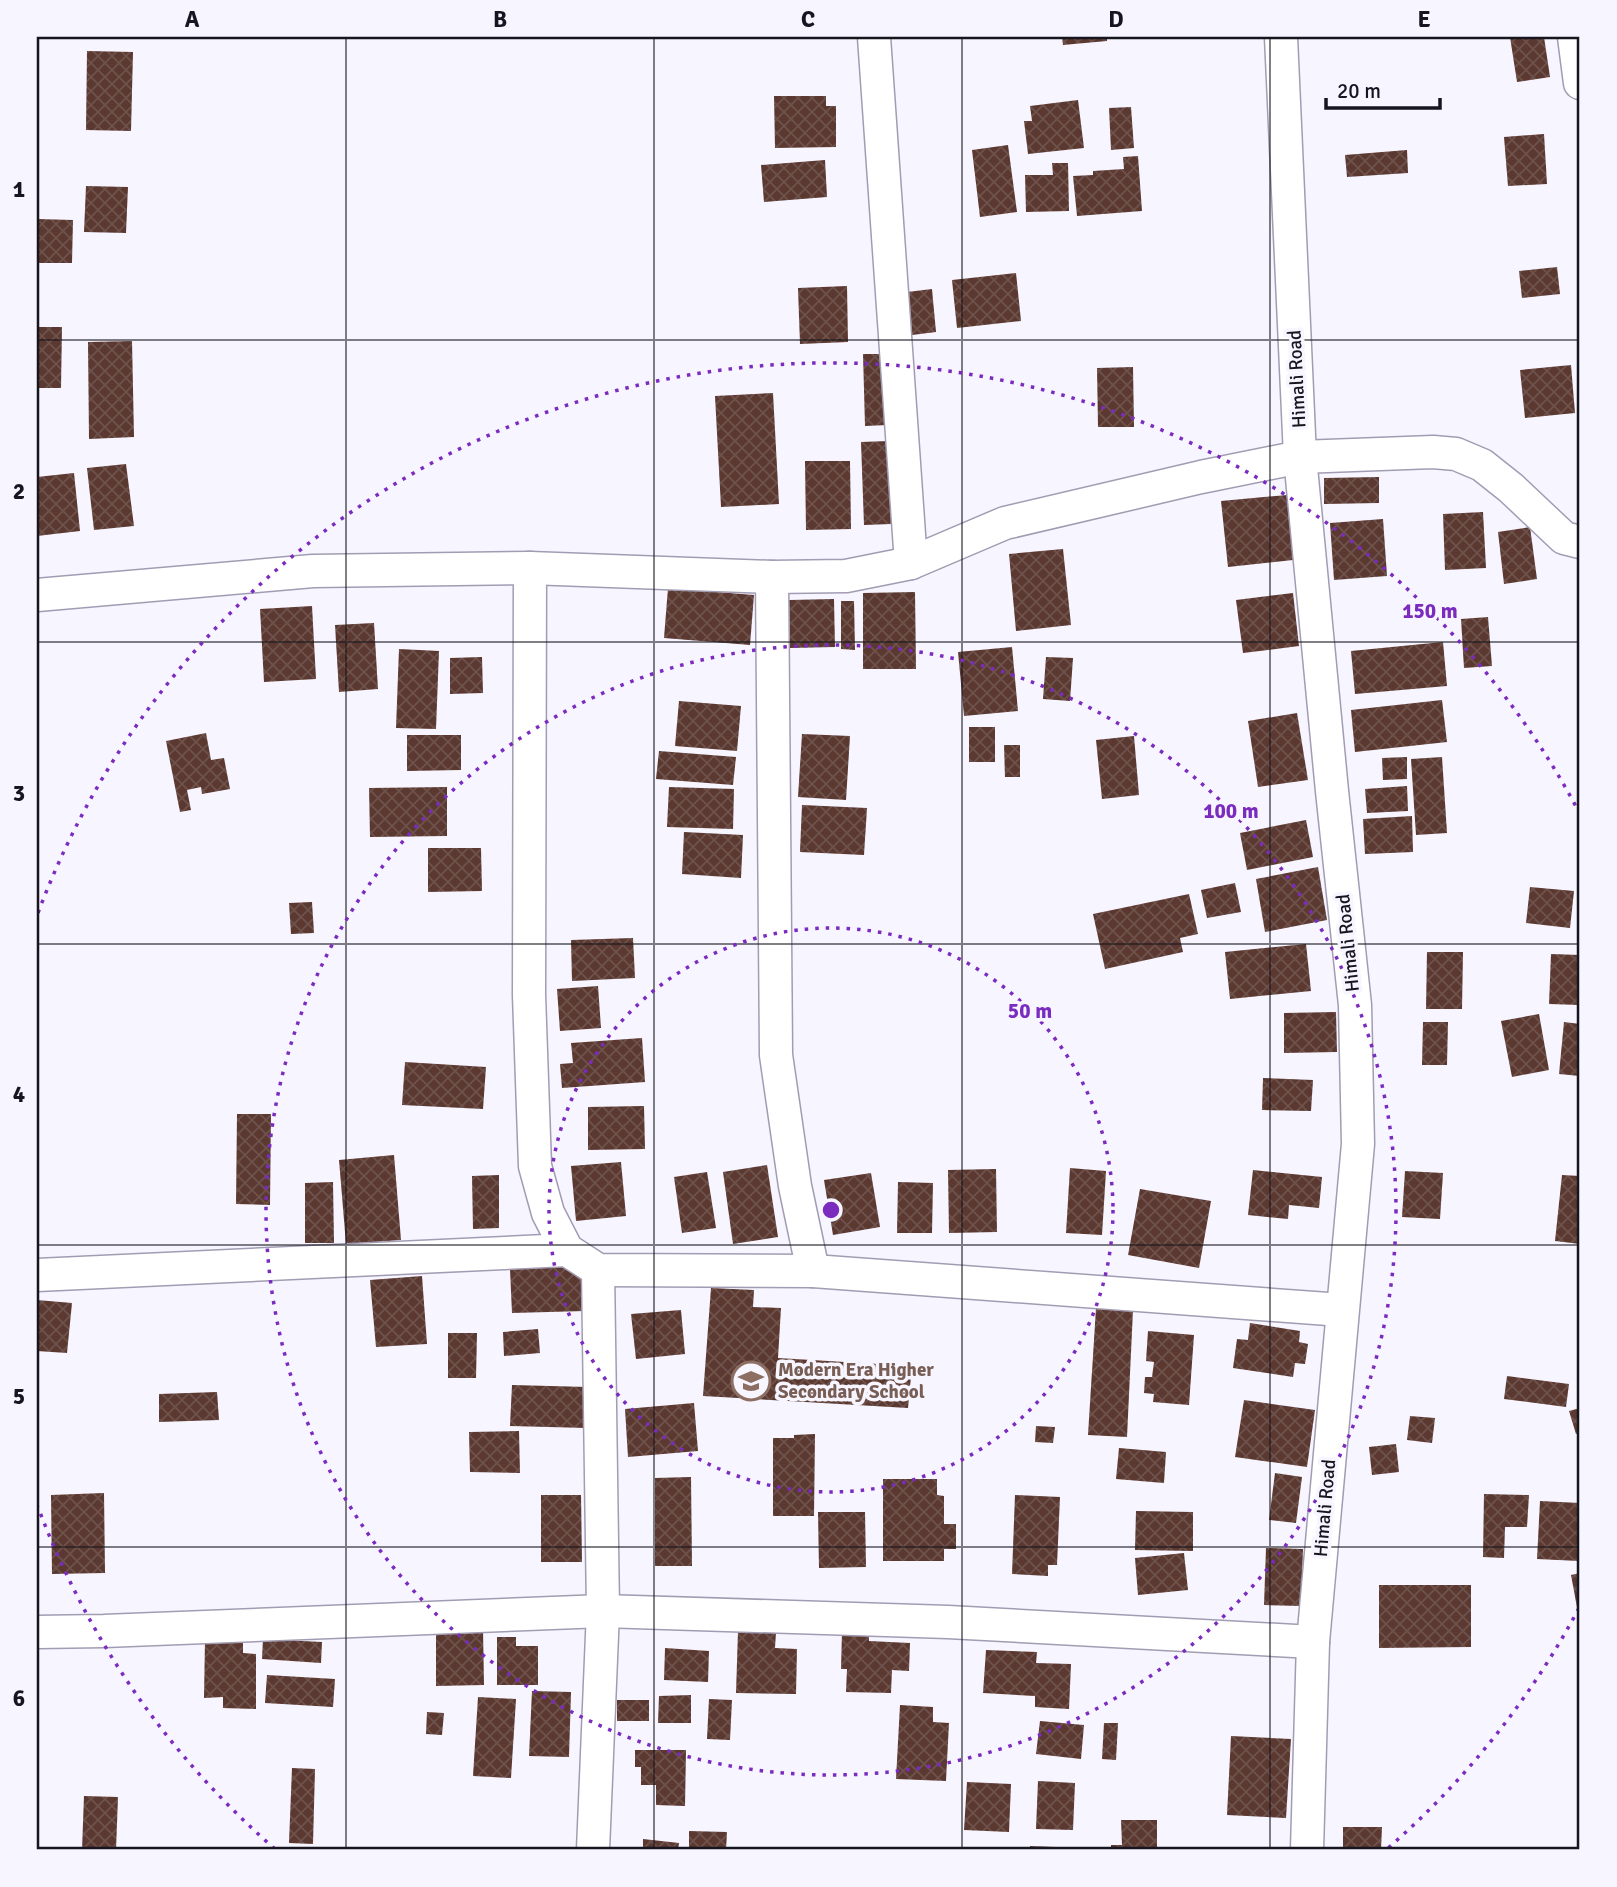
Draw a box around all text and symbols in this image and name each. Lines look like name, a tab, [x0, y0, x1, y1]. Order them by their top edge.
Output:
text: A	[185, 5, 200, 34]
text: B	[493, 5, 507, 34]
text: C	[801, 5, 815, 34]
text: D	[1108, 5, 1124, 34]
text: E	[1417, 5, 1431, 34]
scale bar	[1326, 66, 1440, 110]
text: 20 m	[1337, 78, 1381, 104]
text: 1	[13, 175, 25, 204]
street label: Himali Road	[1282, 329, 1312, 429]
text: 2	[13, 477, 25, 506]
text: 150 m	[1402, 598, 1458, 624]
text: 3	[13, 779, 25, 808]
text: 100 m	[1203, 798, 1259, 824]
street label: Himali Road	[1331, 893, 1365, 993]
text: 50 m	[1008, 998, 1052, 1024]
text: 4	[13, 1080, 25, 1109]
centre of rings	[819, 1198, 843, 1222]
place label: Modern Era Higher Secondary School	[778, 1358, 934, 1404]
school or university icon: Modern Era Higher Secondary School	[730, 1360, 772, 1402]
text: 5	[13, 1382, 25, 1411]
street label: Himali Road	[1309, 1458, 1341, 1558]
text: 6	[13, 1684, 25, 1713]

